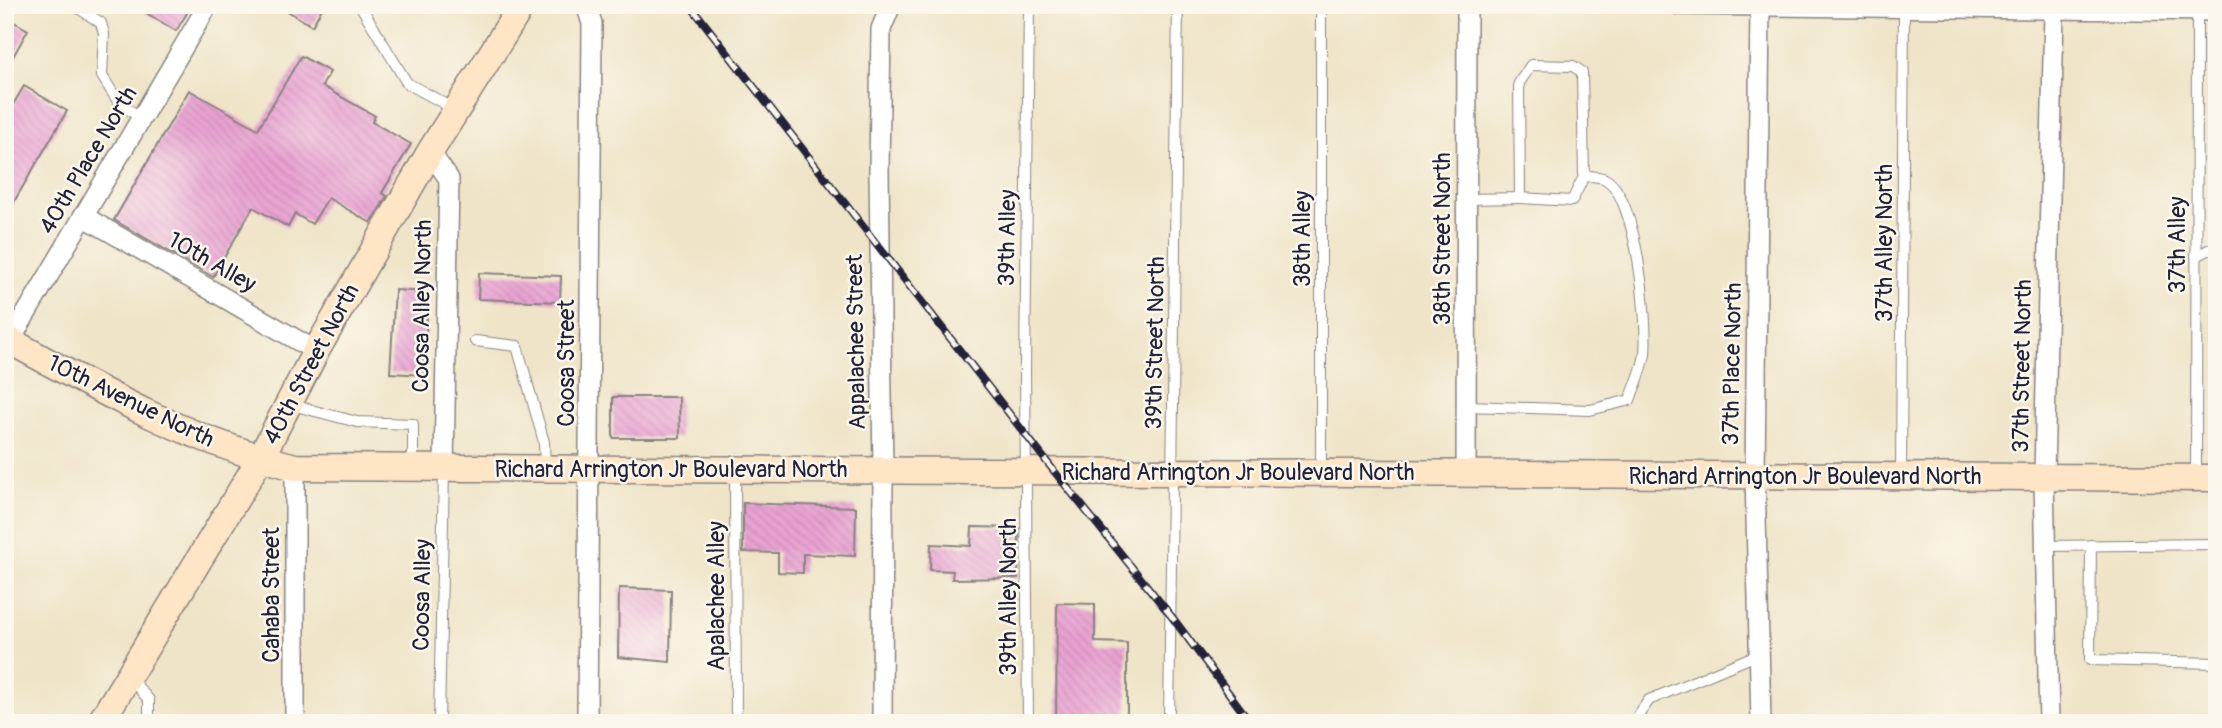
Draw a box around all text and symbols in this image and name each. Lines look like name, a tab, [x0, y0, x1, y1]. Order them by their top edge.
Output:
street label: 40th Place North	[33, 81, 143, 239]
street label: 38th Street North	[1428, 152, 1457, 326]
street label: 37th Alley North	[1870, 164, 1899, 322]
street label: 39th Alley	[992, 189, 1022, 287]
street label: 38th Alley	[1288, 191, 1317, 287]
street label: 37th Alley	[2163, 196, 2192, 294]
street label: Coosa Alley North	[406, 219, 438, 393]
street label: 10th Alley	[163, 225, 261, 299]
street label: Appalachee Street	[840, 253, 872, 430]
street label: 39th Street North	[1139, 256, 1171, 430]
street label: 40th Street North	[256, 279, 366, 449]
street label: 37th Street North	[2006, 279, 2038, 453]
street label: 37th Place North	[1716, 282, 1748, 446]
street label: Coosa Street	[552, 299, 581, 427]
street label: 10th Avenue North	[43, 348, 219, 454]
street label: Richard Arrington Jr Boulevard North	[495, 455, 847, 484]
street label: Richard Arrington Jr Boulevard North	[1062, 458, 1414, 487]
street label: Richard Arrington Jr Boulevard North	[1629, 462, 1981, 491]
street label: 39th Alley North	[994, 518, 1023, 676]
street label: Apalachee Alley	[702, 521, 731, 671]
street label: Cahaba Street	[257, 526, 286, 663]
street label: Coosa Alley	[407, 539, 437, 651]

